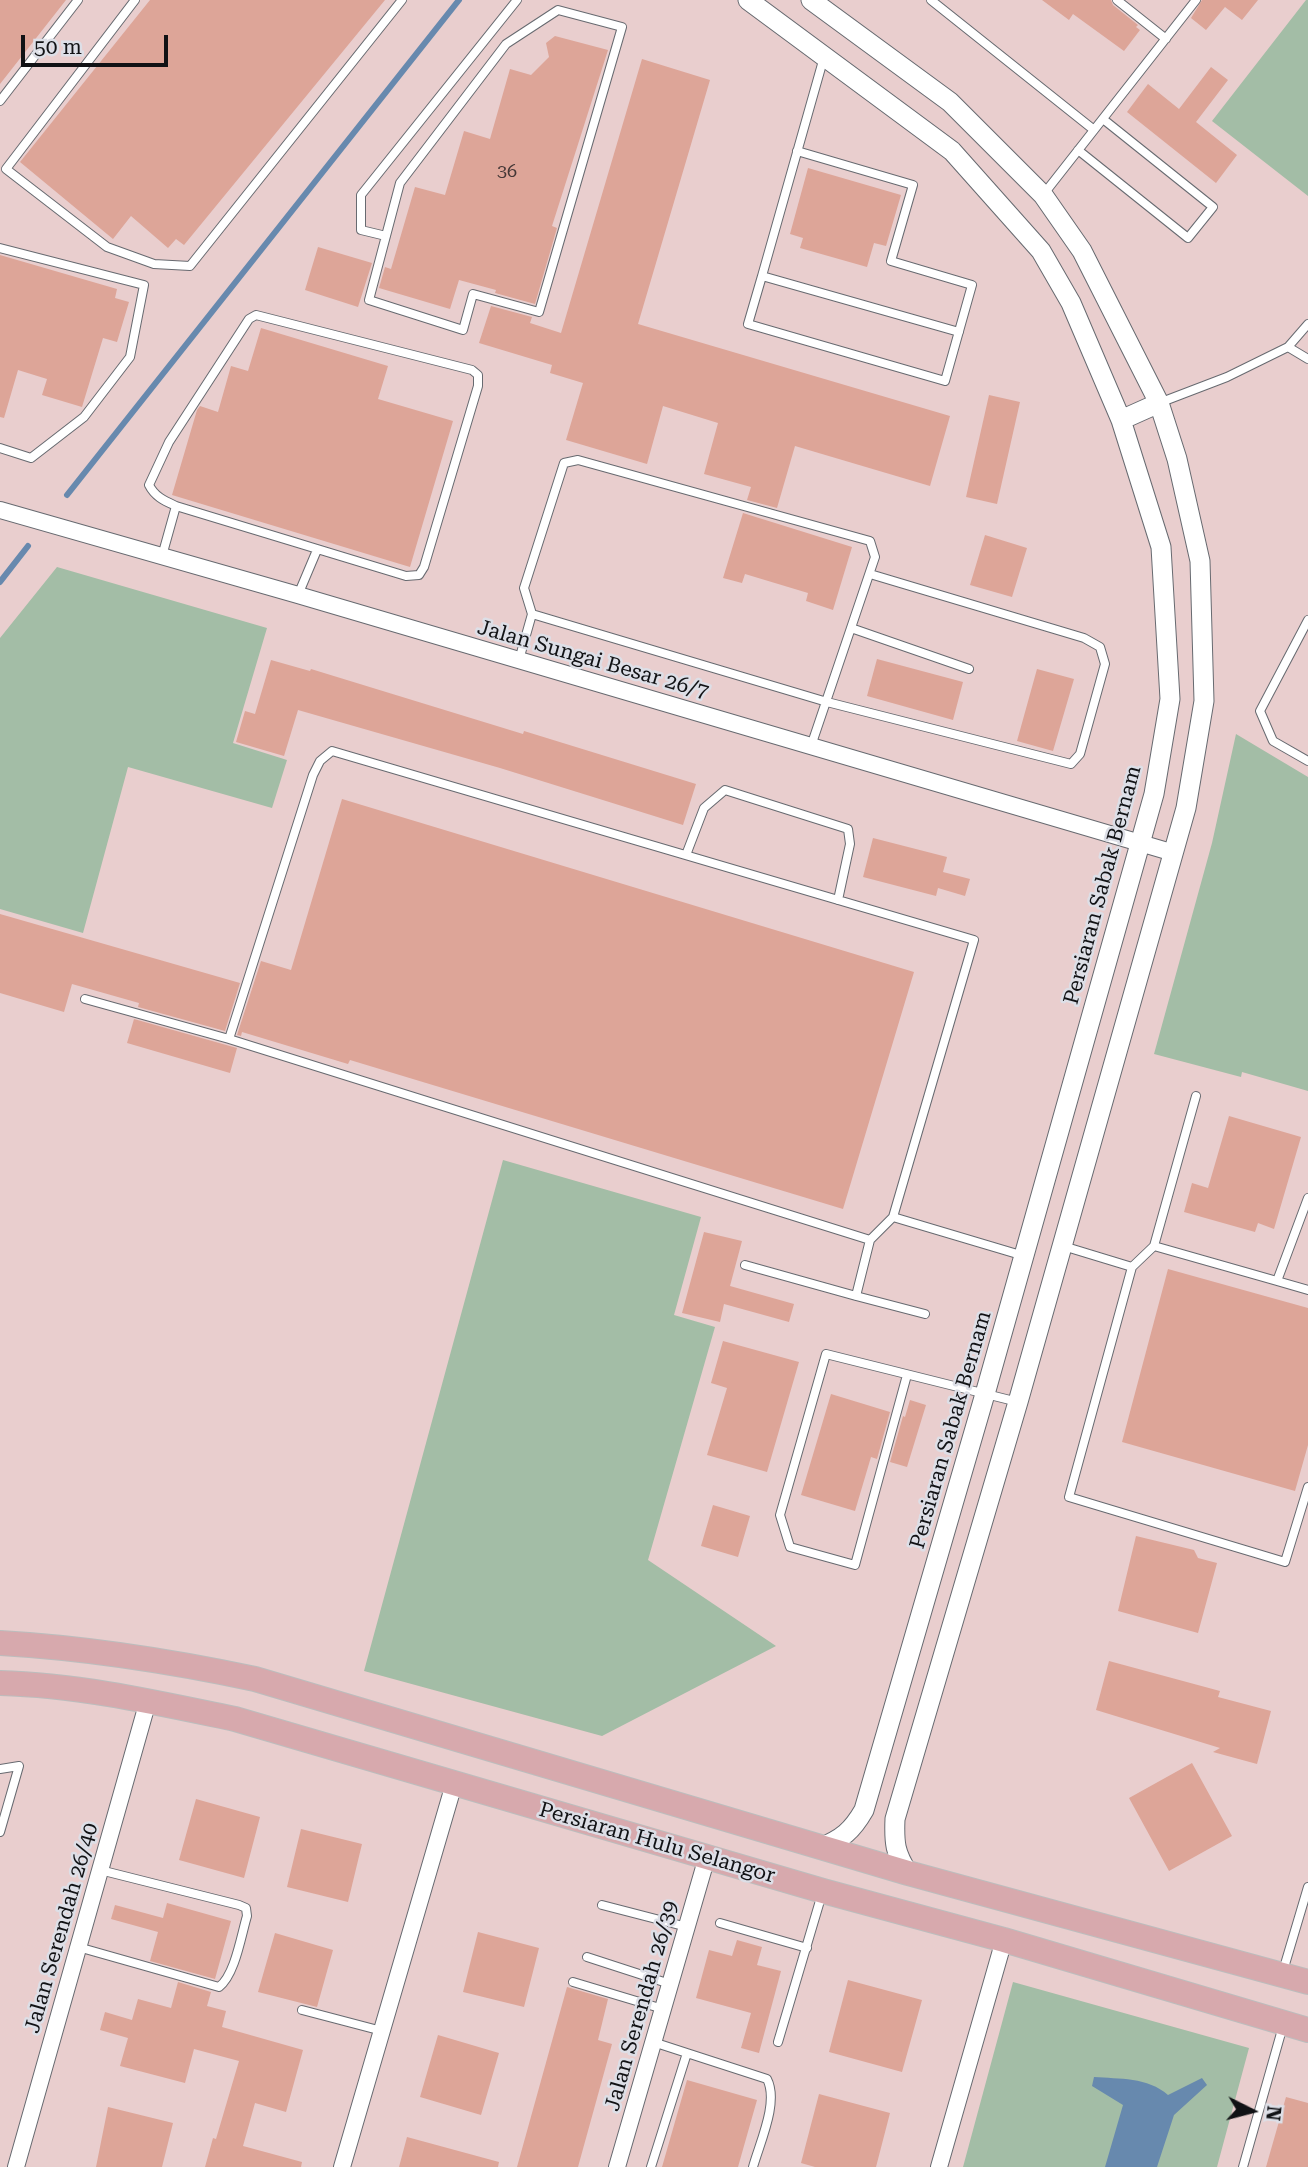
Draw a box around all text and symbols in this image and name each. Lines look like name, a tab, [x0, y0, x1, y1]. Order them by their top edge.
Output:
scale bar	[24, 21, 172, 65]
text: 50 m	[34, 35, 82, 59]
house number: 36	[497, 161, 517, 183]
street label: Jalan Sungai Besar 26/7	[475, 615, 711, 705]
street label: Persiaran Sabak Bernam	[1059, 763, 1147, 1007]
street label: Persiaran Sabak Bernam	[905, 1308, 997, 1552]
street label: Persiaran Hulu Selangor	[536, 1797, 778, 1889]
street label: Jalan Serendah 26/40	[20, 1820, 104, 2036]
street label: Jalan Serendah 26/39	[600, 1898, 684, 2114]
north arrow	[1217, 2076, 1287, 2146]
text: N	[1261, 2105, 1286, 2122]

